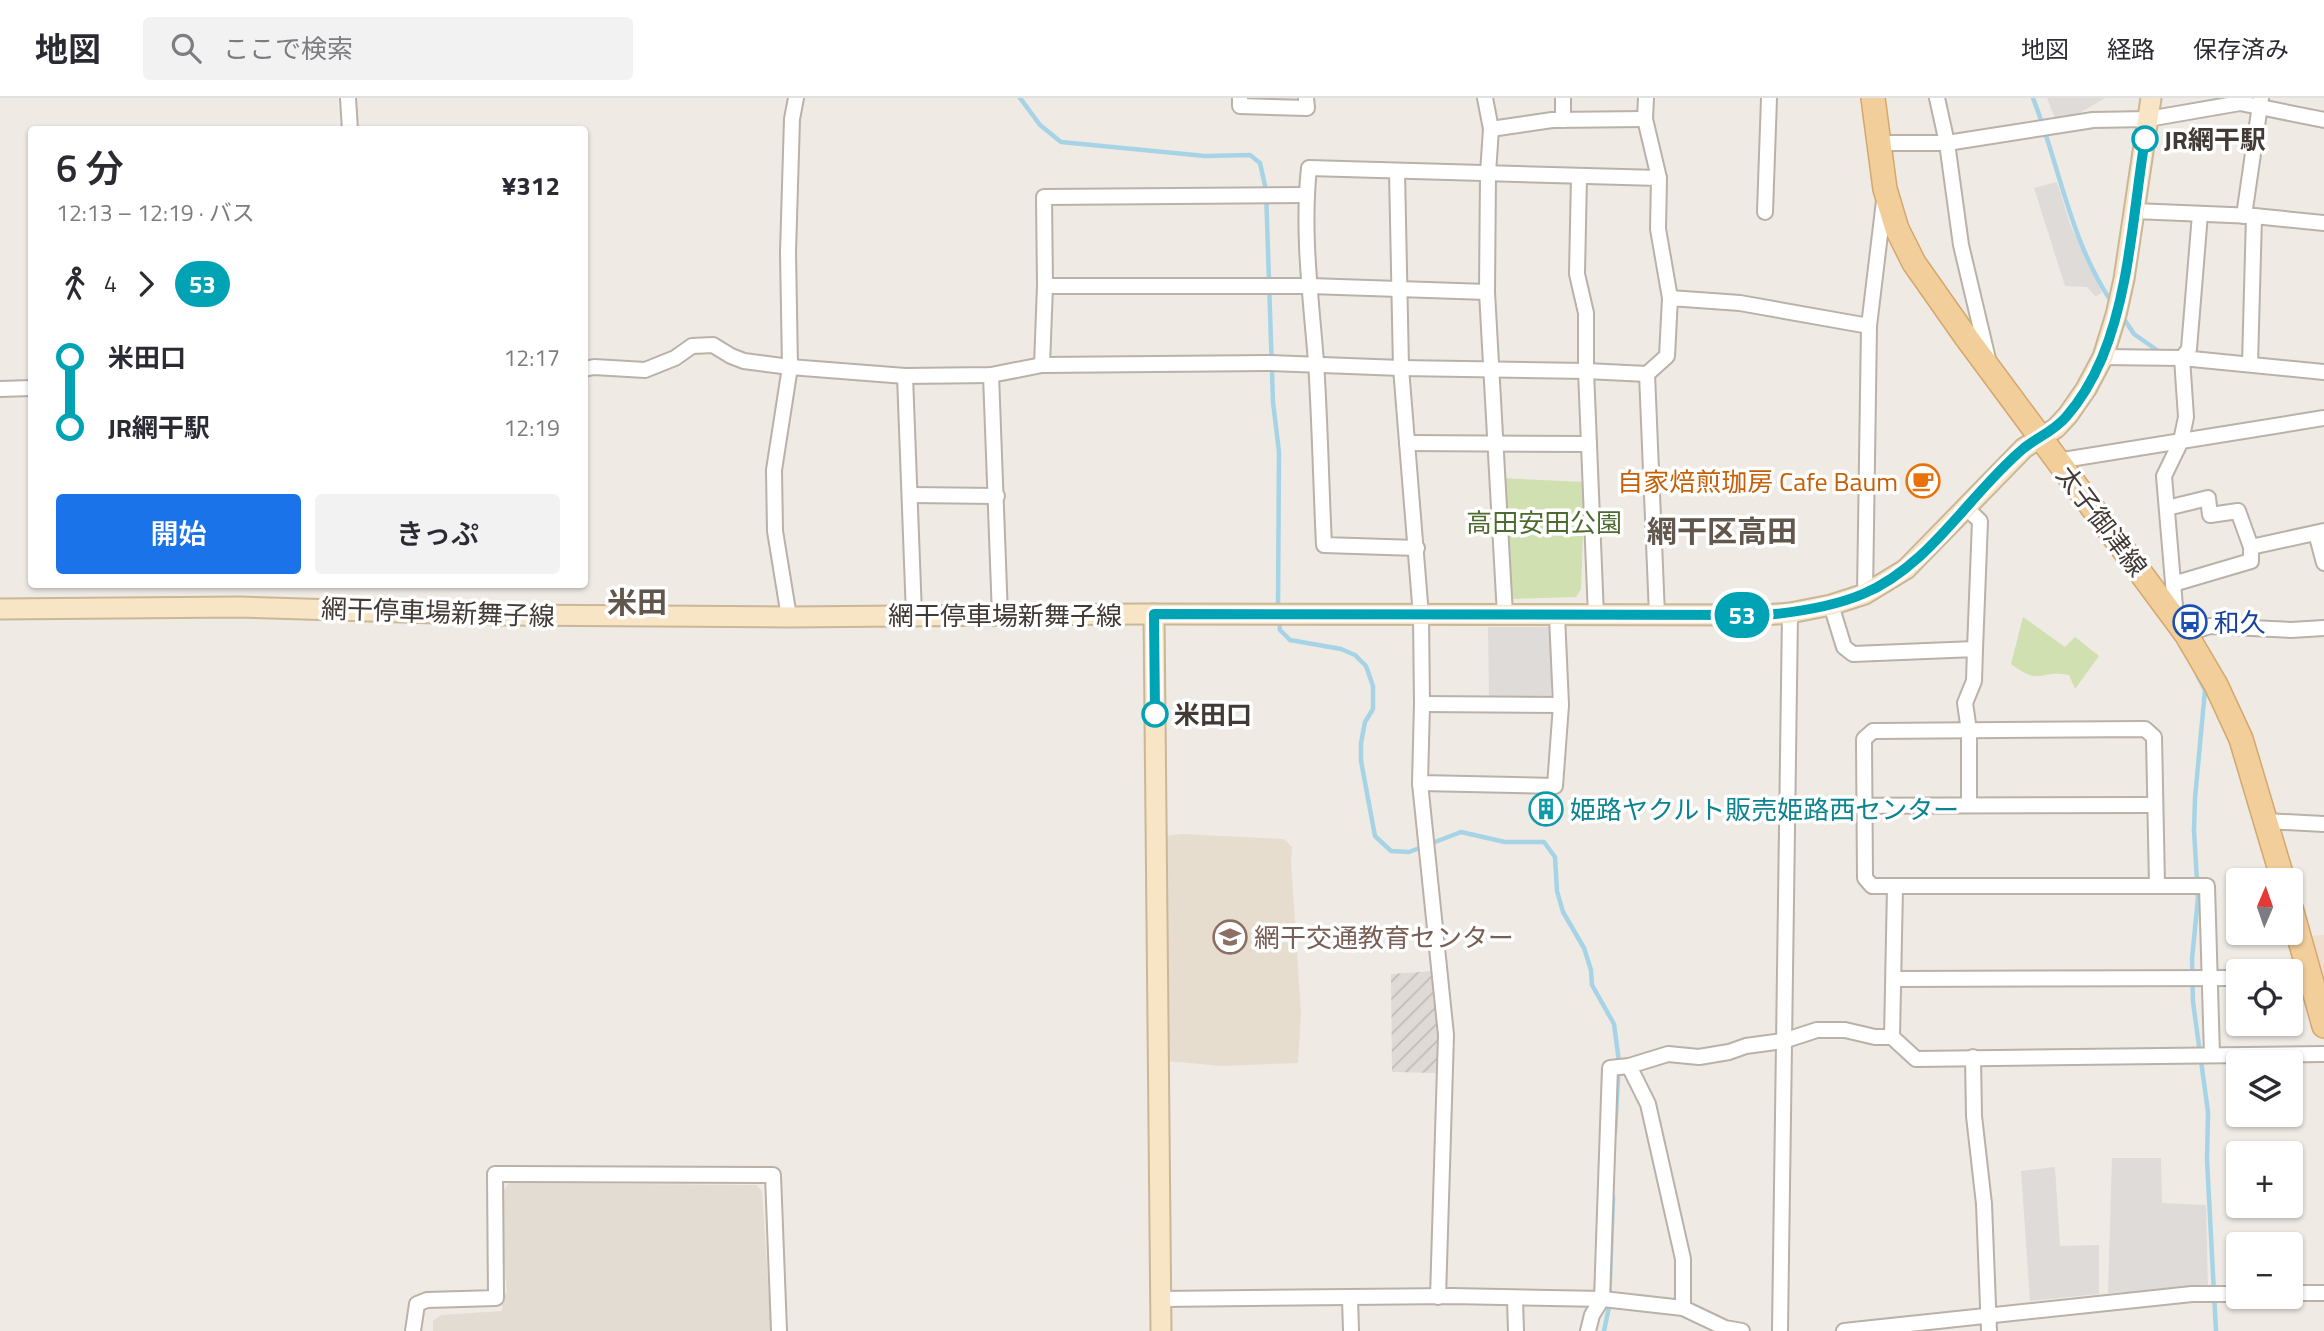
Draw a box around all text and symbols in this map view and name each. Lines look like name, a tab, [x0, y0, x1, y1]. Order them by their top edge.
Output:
search box	[143, 17, 633, 80]
text: 地図	[35, 24, 101, 74]
icon: search	[167, 29, 205, 67]
text: ここで検索	[223, 29, 353, 68]
text: 地図	[2021, 31, 2069, 67]
text: 経路	[2107, 31, 2155, 67]
text: 保存済み	[2193, 31, 2289, 67]
place label: JR網干駅	[2164, 120, 2266, 159]
marker: JR網干駅	[2132, 126, 2158, 152]
text: 6 分	[56, 139, 124, 197]
text: ¥312	[502, 166, 560, 205]
text: 12:13 – 12:19 · バス	[56, 195, 255, 230]
icon: walk	[56, 265, 94, 303]
icon: forward	[127, 265, 165, 303]
text: 4	[104, 266, 117, 301]
text: 53	[189, 266, 216, 302]
text: 米田口	[108, 338, 186, 377]
text: 12:17	[503, 340, 560, 375]
text: JR網干駅	[108, 408, 210, 447]
text: 12:19	[503, 410, 560, 445]
street label: 太子御津線	[2047, 457, 2157, 585]
place label: 自家焙煎珈房 Cafe Baum	[1617, 462, 1898, 501]
cafe icon: 自家焙煎珈房 Cafe Baum	[1904, 462, 1942, 500]
button: 開始	[56, 494, 301, 574]
button: きっぷ	[315, 494, 560, 574]
park label: 高田安田公園	[1466, 503, 1622, 542]
district label: 網干区高田	[1647, 508, 1797, 554]
district label: 米田	[607, 579, 667, 625]
street label: 網干停車場新舞子線	[320, 588, 556, 636]
line badge: 53	[1710, 592, 1774, 638]
street label: 網干停車場新舞子線	[888, 596, 1122, 635]
text: 53	[1729, 597, 1755, 633]
bus stop icon: 和久	[2171, 603, 2209, 641]
place label: 和久	[2214, 603, 2266, 642]
place label: 米田口	[1174, 695, 1252, 734]
marker: 米田口	[1142, 701, 1168, 727]
building icon: 姫路ヤクルト販売姫路西センター	[1527, 790, 1565, 828]
place label: 姫路ヤクルト販売姫路西センター	[1570, 790, 1959, 829]
north arrow	[2226, 868, 2303, 945]
map controls	[2226, 868, 2303, 1309]
school or university icon: 網干交通教育センター	[1211, 918, 1249, 956]
place label: 網干交通教育センター	[1254, 918, 1514, 957]
button: locate	[2226, 959, 2303, 1036]
button: layers	[2226, 1050, 2303, 1127]
button: +	[2226, 1141, 2303, 1218]
button: −	[2226, 1232, 2303, 1309]

